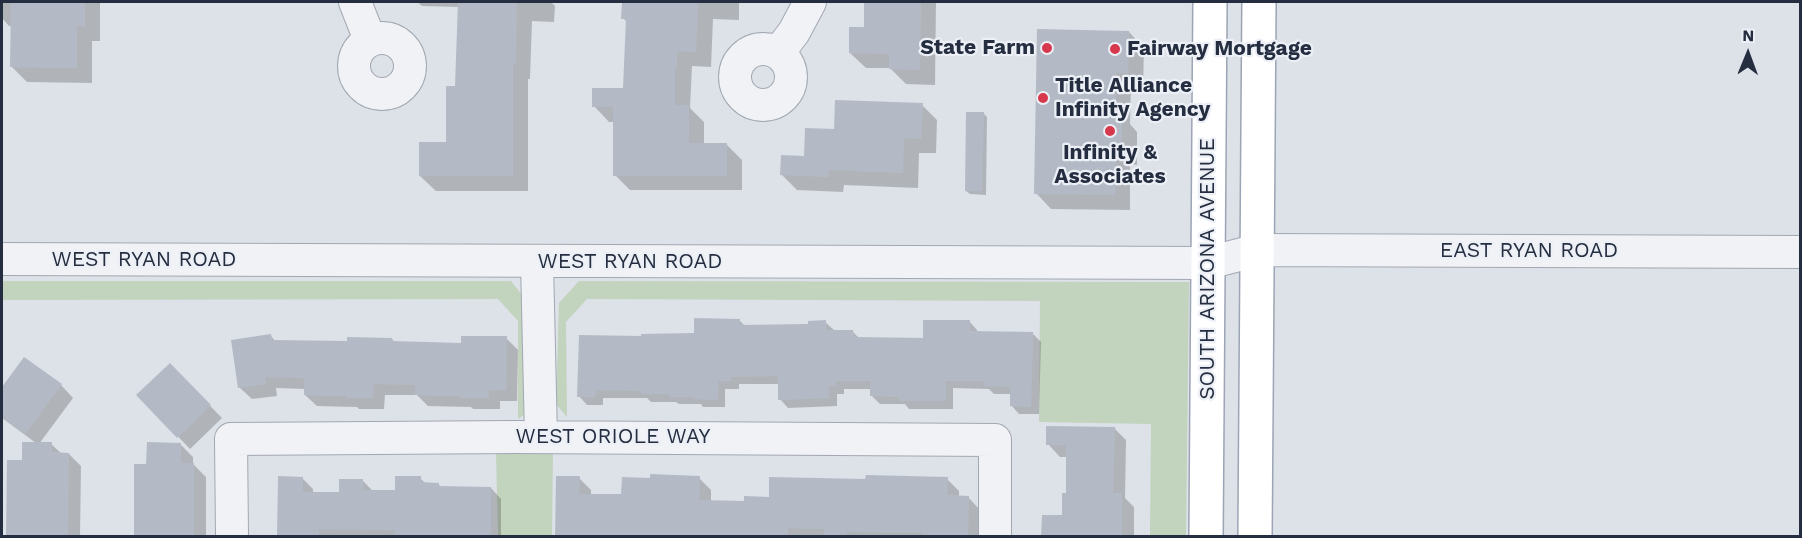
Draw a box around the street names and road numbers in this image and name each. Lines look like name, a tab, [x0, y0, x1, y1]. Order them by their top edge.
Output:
street label: SOUTH ARIZONA AVENUE	[1195, 138, 1221, 400]
street label: EAST RYAN ROAD	[1440, 238, 1618, 264]
street label: WEST RYAN ROAD	[52, 247, 236, 273]
street label: WEST RYAN ROAD	[538, 249, 722, 275]
street label: WEST ORIOLE WAY	[516, 424, 710, 450]

